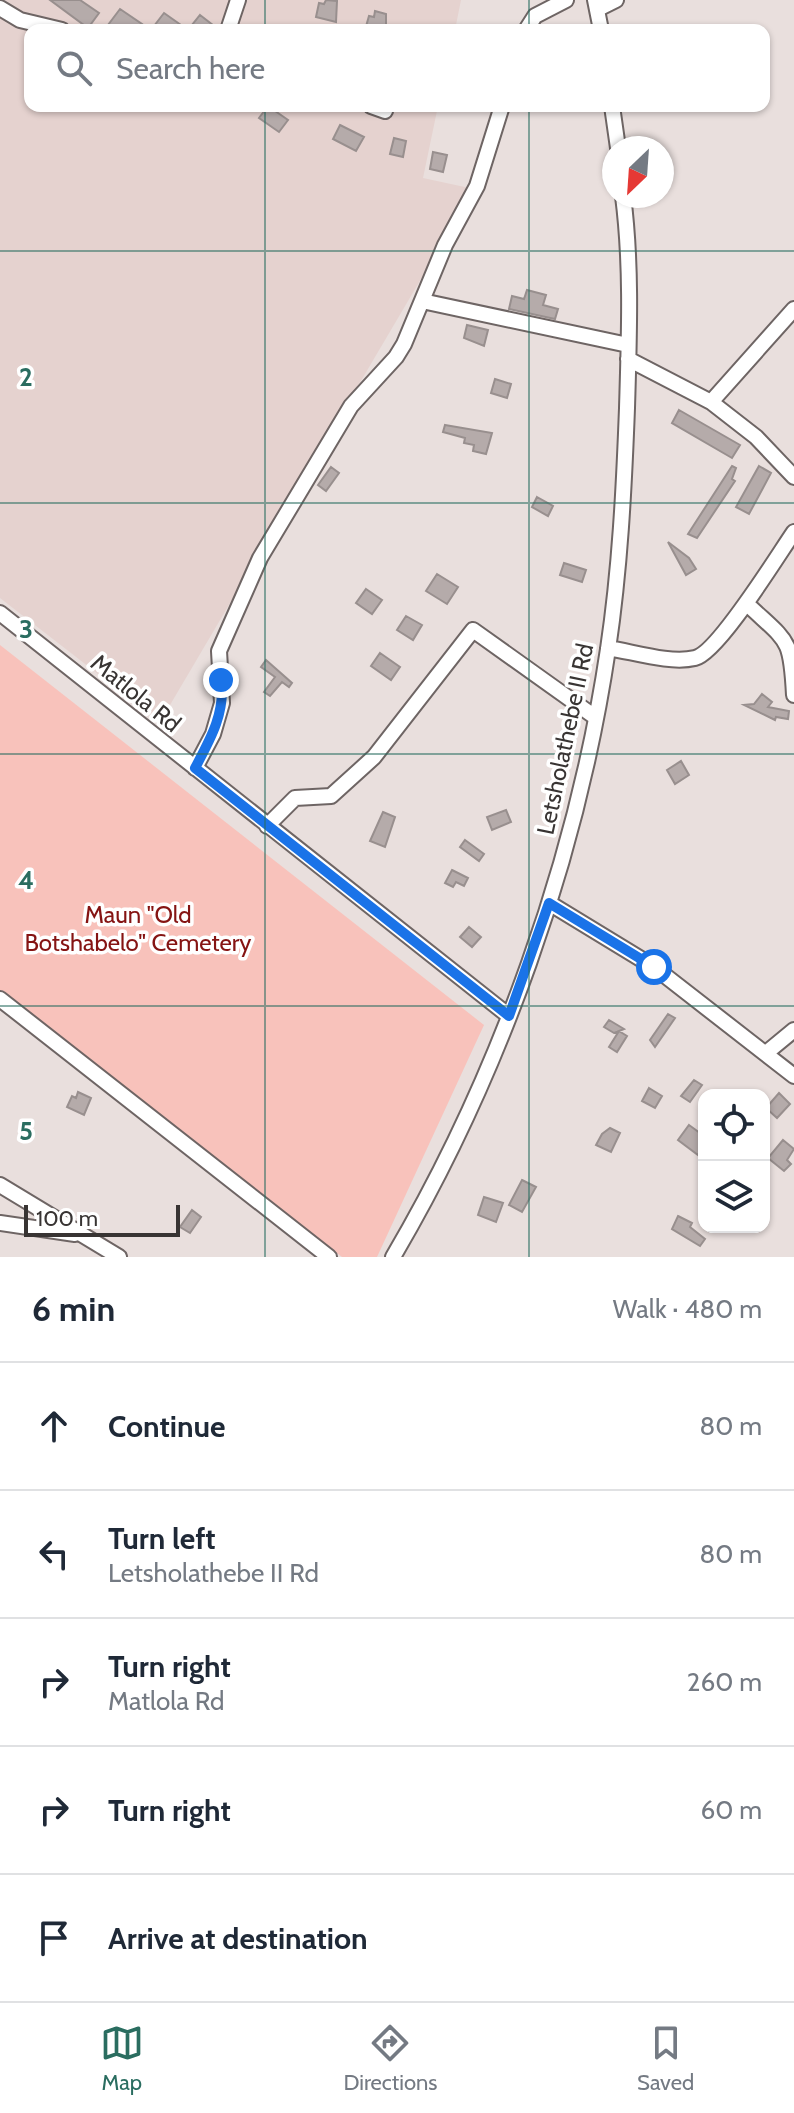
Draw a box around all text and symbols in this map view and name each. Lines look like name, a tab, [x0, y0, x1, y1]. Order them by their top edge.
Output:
search box	[24, 24, 770, 112]
icon: search	[52, 46, 96, 90]
text: Search here	[116, 50, 265, 87]
north arrow	[602, 136, 674, 208]
text: 2	[19, 361, 33, 393]
text: 3	[19, 613, 33, 645]
street label: Letsholathebe II Rd	[531, 641, 599, 837]
street label: Matlola Rd	[85, 648, 187, 738]
route end	[203, 662, 239, 698]
text: 4	[18, 864, 34, 896]
park label: Maun "Old Botshabelo" Cemetery	[25, 900, 251, 957]
route start	[636, 949, 672, 985]
map controls	[698, 1089, 770, 1233]
button: locate	[698, 1089, 770, 1161]
text: 5	[19, 1115, 33, 1147]
button: layers	[698, 1161, 770, 1233]
scale bar	[24, 1201, 180, 1237]
text: 100 m	[36, 1205, 98, 1232]
text: 6 min	[32, 1288, 115, 1330]
text: Walk · 480 m	[613, 1293, 762, 1325]
icon: ahead	[32, 1404, 76, 1448]
text: Continue	[108, 1408, 225, 1445]
text: 80 m	[699, 1410, 762, 1442]
text: Turn left	[108, 1520, 216, 1557]
icon: left	[32, 1532, 76, 1576]
text: 80 m	[699, 1538, 762, 1570]
text: Letsholathebe II Rd	[108, 1557, 319, 1589]
text: Turn right	[108, 1648, 231, 1685]
icon: right	[32, 1660, 76, 1704]
text: 260 m	[687, 1666, 762, 1698]
text: Matlola Rd	[108, 1685, 224, 1717]
icon: right	[32, 1788, 76, 1832]
text: Turn right	[108, 1792, 231, 1829]
text: 60 m	[700, 1794, 762, 1826]
icon: arrive	[32, 1916, 76, 1960]
text: Arrive at destination	[108, 1920, 368, 1957]
tab: Map	[100, 2021, 144, 2096]
tab: Directions	[343, 2021, 437, 2096]
tab: Saved	[637, 2021, 694, 2096]

